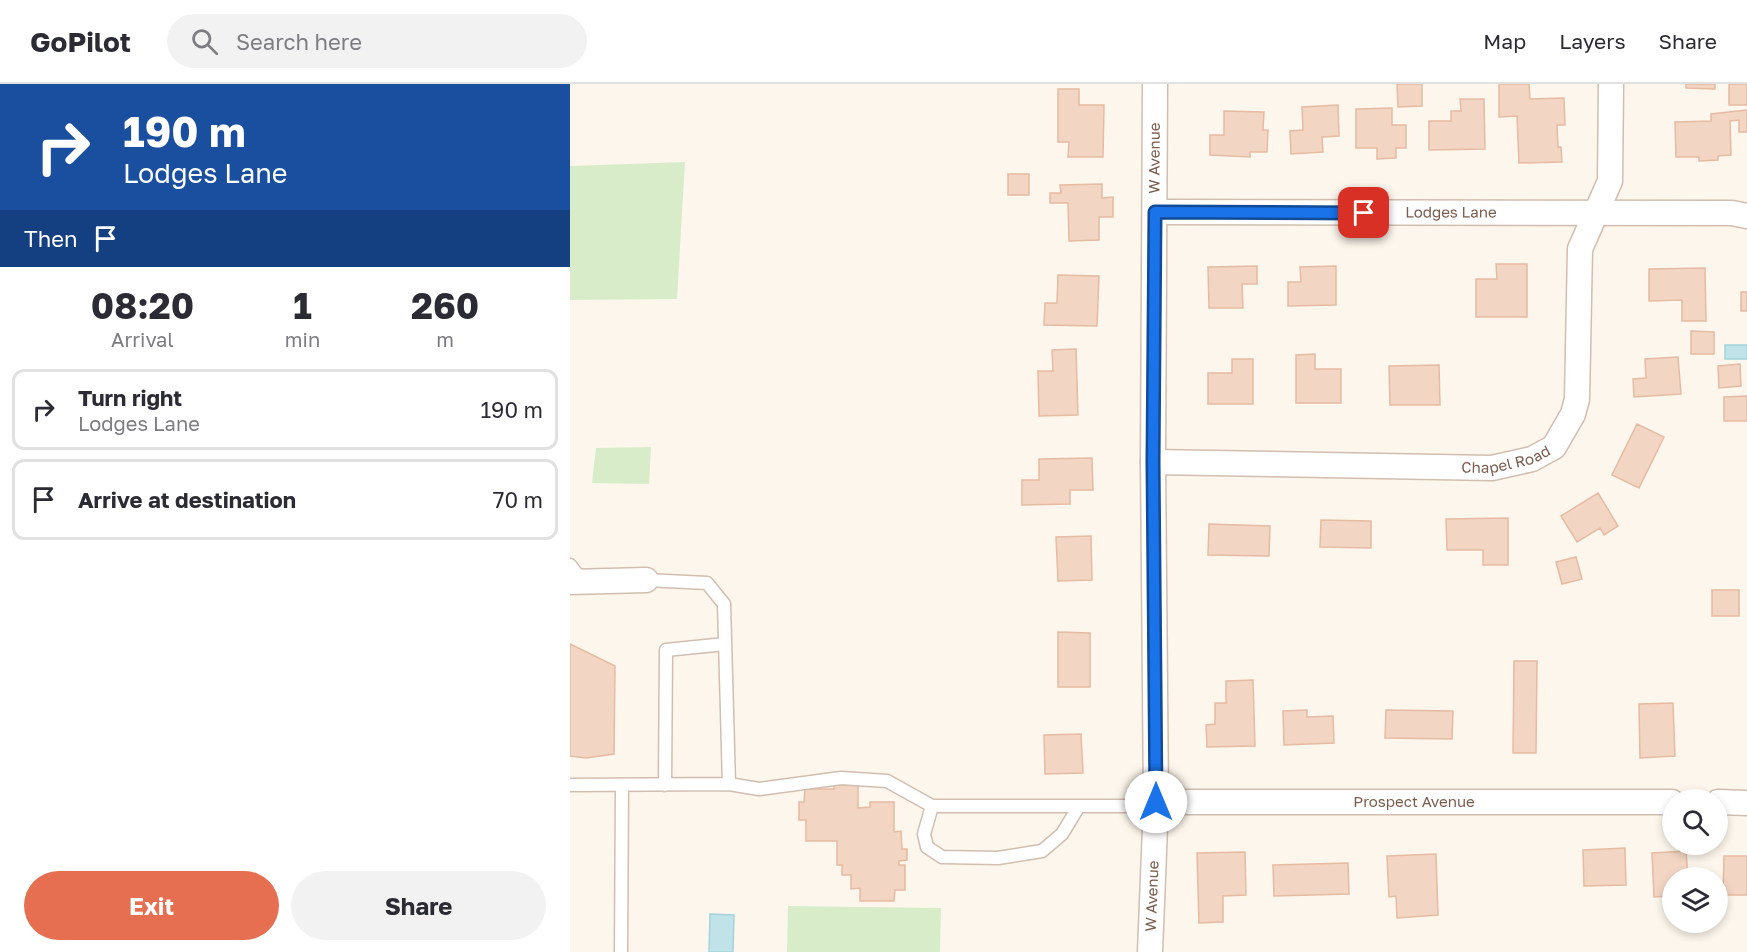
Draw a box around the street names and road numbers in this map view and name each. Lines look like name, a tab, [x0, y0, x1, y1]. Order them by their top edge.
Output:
street label: W Avenue	[1144, 122, 1163, 194]
street label: Lodges Lane	[1405, 202, 1497, 221]
street label: Chapel Road	[1461, 441, 1553, 476]
street label: Prospect Avenue	[1353, 792, 1475, 810]
street label: W Avenue	[1141, 860, 1162, 932]

